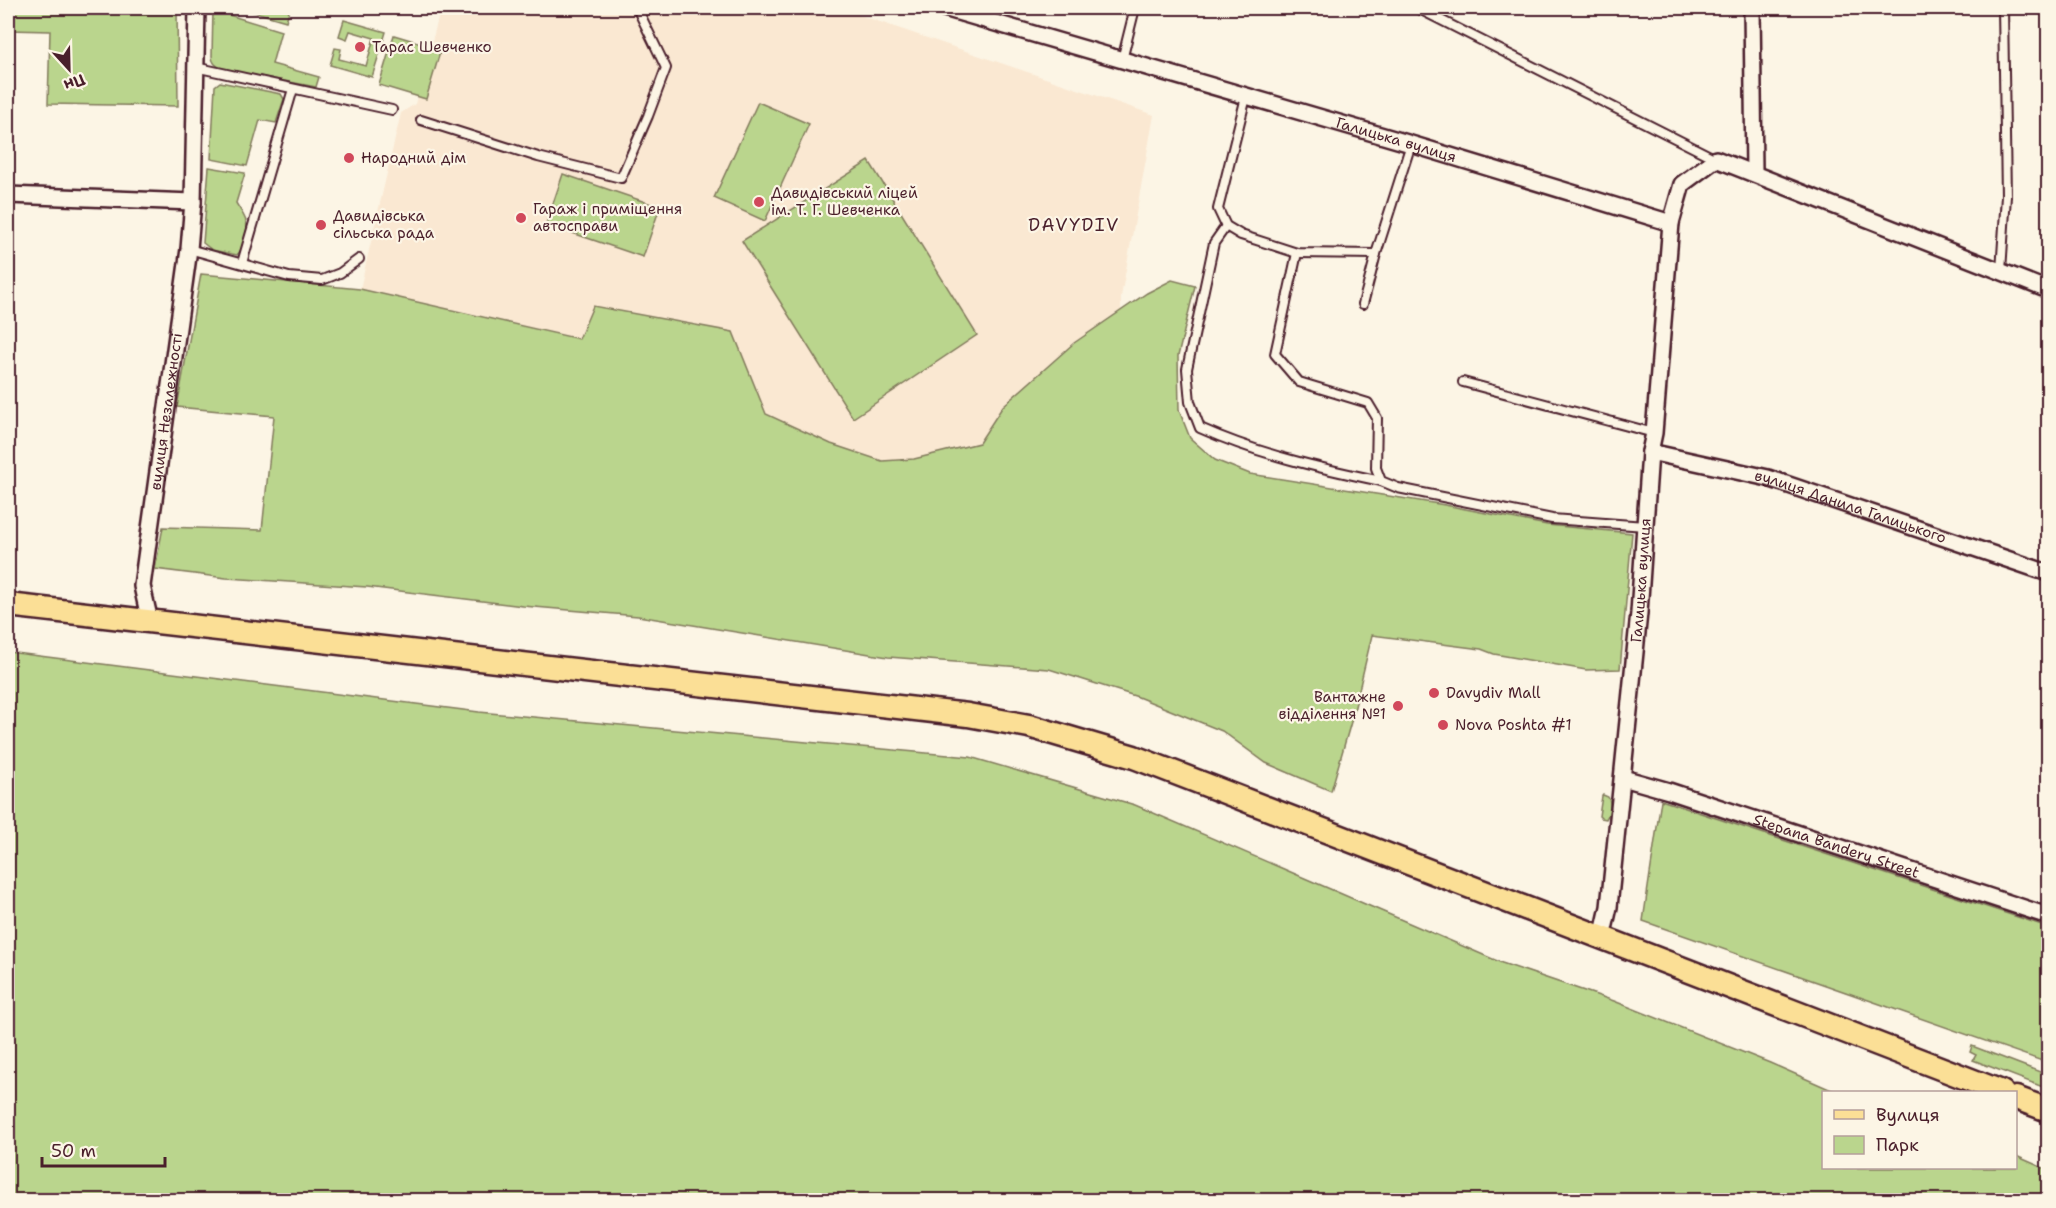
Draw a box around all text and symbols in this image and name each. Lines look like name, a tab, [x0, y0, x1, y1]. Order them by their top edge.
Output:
place label: Тарас Шевченко	[372, 37, 492, 57]
north arrow	[39, 39, 99, 99]
marker: Тарас Шевченко	[353, 40, 367, 54]
text: Пн	[61, 69, 88, 96]
street label: Галицька вулиця	[1334, 113, 1459, 167]
place label: Народний дім	[361, 148, 466, 168]
marker: Народний дім	[342, 151, 356, 165]
place label: Давидівський ліцей ім. Т. Г. Шевченка	[771, 183, 918, 220]
marker: Давидівський ліцей ім. Т. Г. Шевченка	[752, 195, 766, 209]
place label: Гараж і приміщення автосправи	[533, 199, 682, 236]
place label: Давидівська сільська рада	[333, 206, 435, 243]
marker: Гараж і приміщення автосправи	[514, 211, 528, 225]
district label: DAVYDIV	[1028, 213, 1120, 237]
marker: Давидівська сільська рада	[314, 218, 328, 232]
street label: вулиця Незалежності	[145, 332, 187, 491]
street label: вулиця Данила Галицького	[1753, 465, 1949, 548]
street label: Галицька вулиця	[1626, 518, 1655, 643]
place label: Davydiv Mall	[1446, 683, 1541, 703]
marker: Davydiv Mall	[1427, 686, 1441, 700]
place label: Вантажне відділення №1	[1279, 687, 1386, 724]
marker: Вантажне відділення №1	[1391, 699, 1405, 713]
place label: Nova Poshta #1	[1455, 715, 1572, 735]
marker: Nova Poshta #1	[1436, 718, 1450, 732]
street label: Stepana Bandery Street	[1751, 810, 1922, 883]
legend	[1822, 1091, 2017, 1169]
text: Вулиця	[1876, 1103, 1940, 1127]
scale bar	[42, 1130, 165, 1168]
text: Парк	[1876, 1133, 1919, 1157]
text: 50 m	[51, 1139, 96, 1163]

